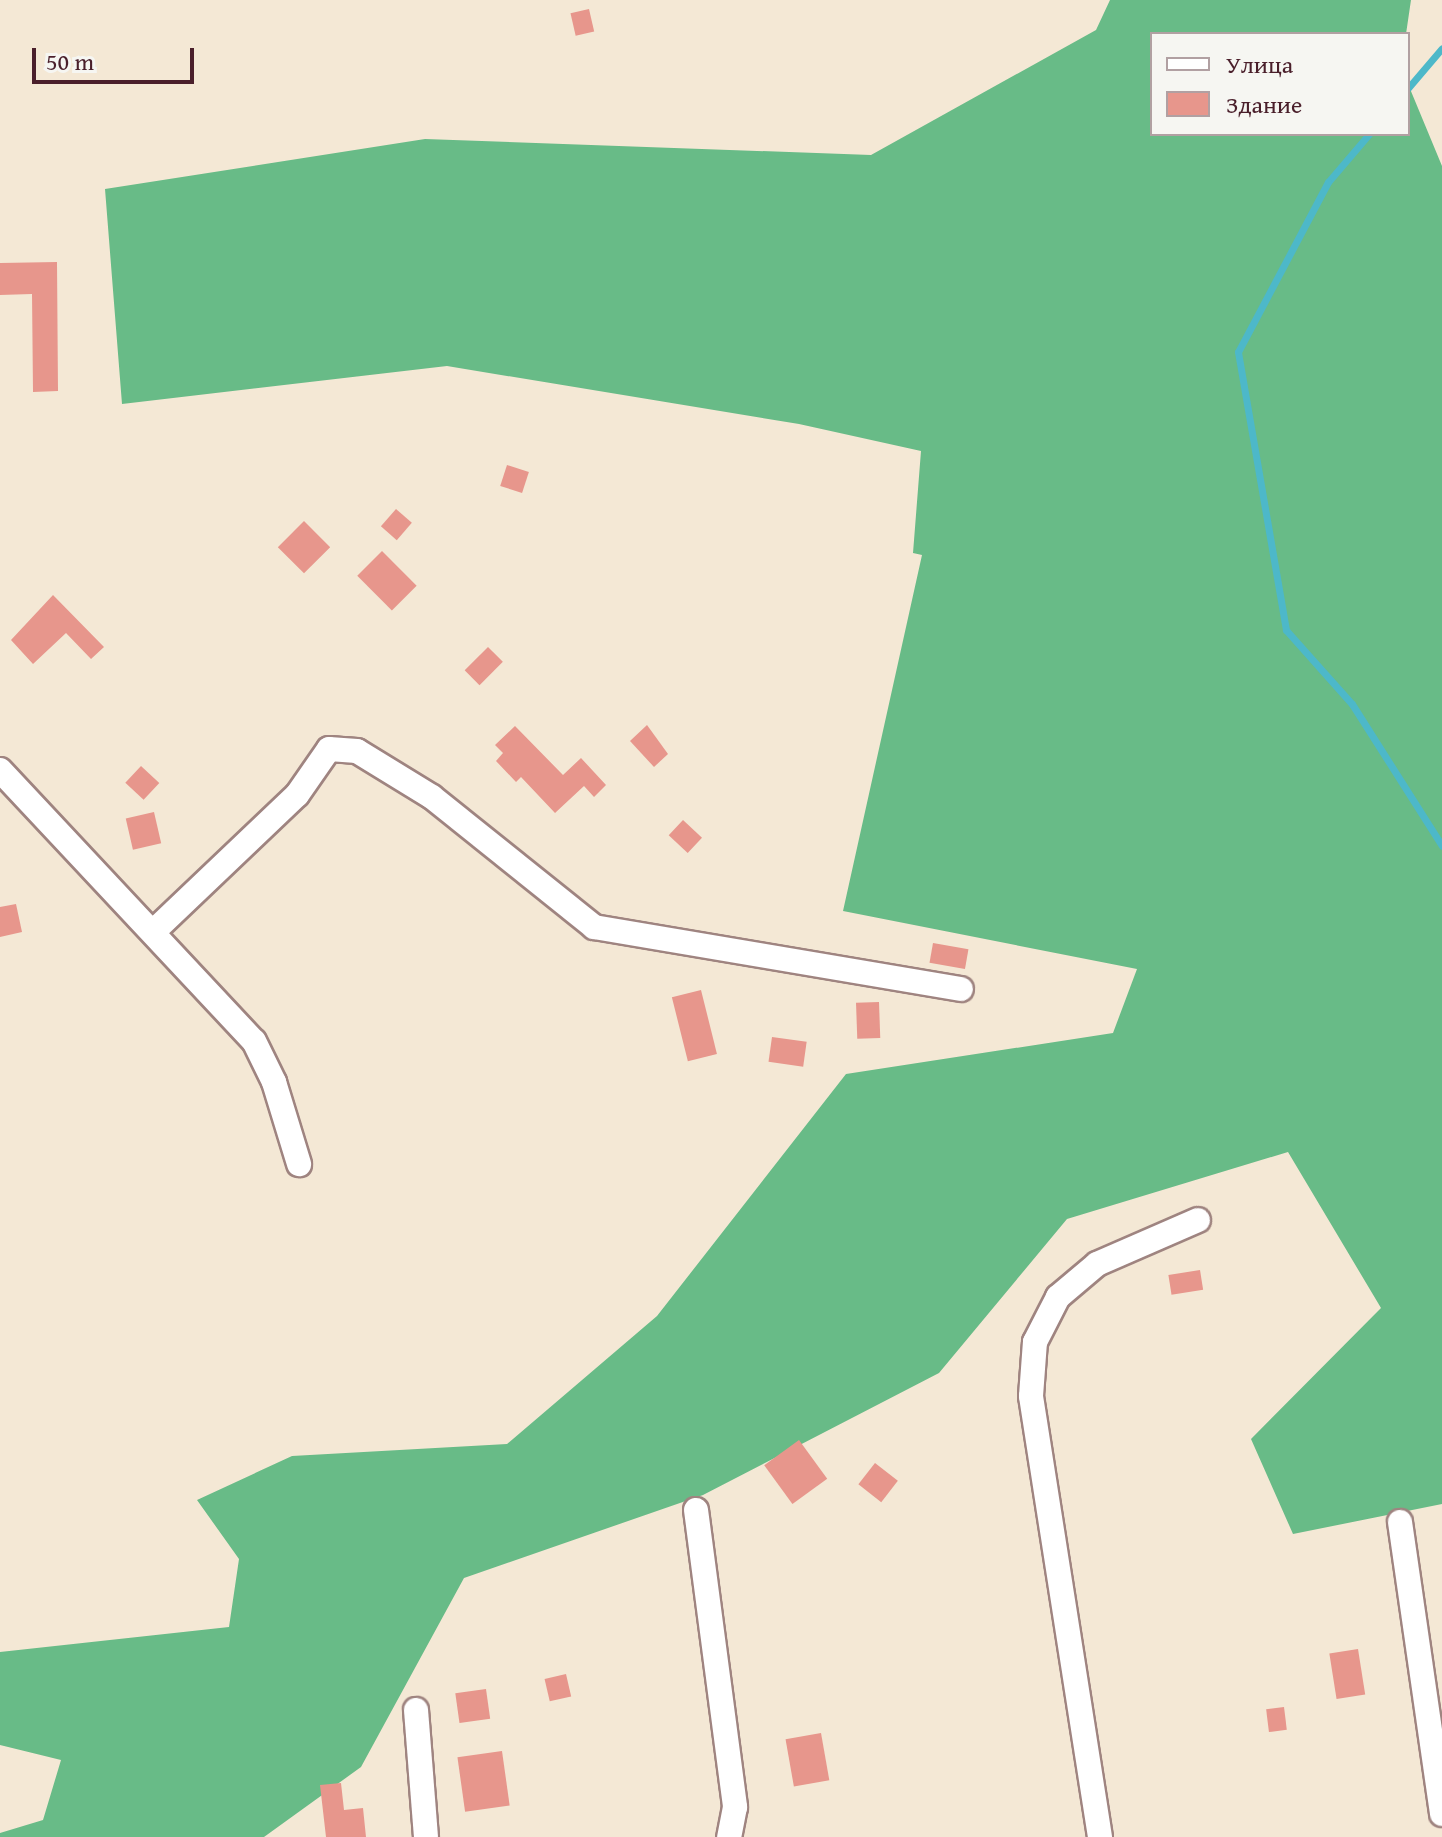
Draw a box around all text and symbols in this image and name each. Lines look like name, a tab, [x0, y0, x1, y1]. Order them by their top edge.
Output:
scale bar	[36, 32, 198, 82]
legend	[1150, 32, 1410, 136]
text: 50 m	[46, 44, 94, 79]
text: Улица	[1226, 47, 1293, 82]
text: Здание	[1226, 87, 1302, 122]

